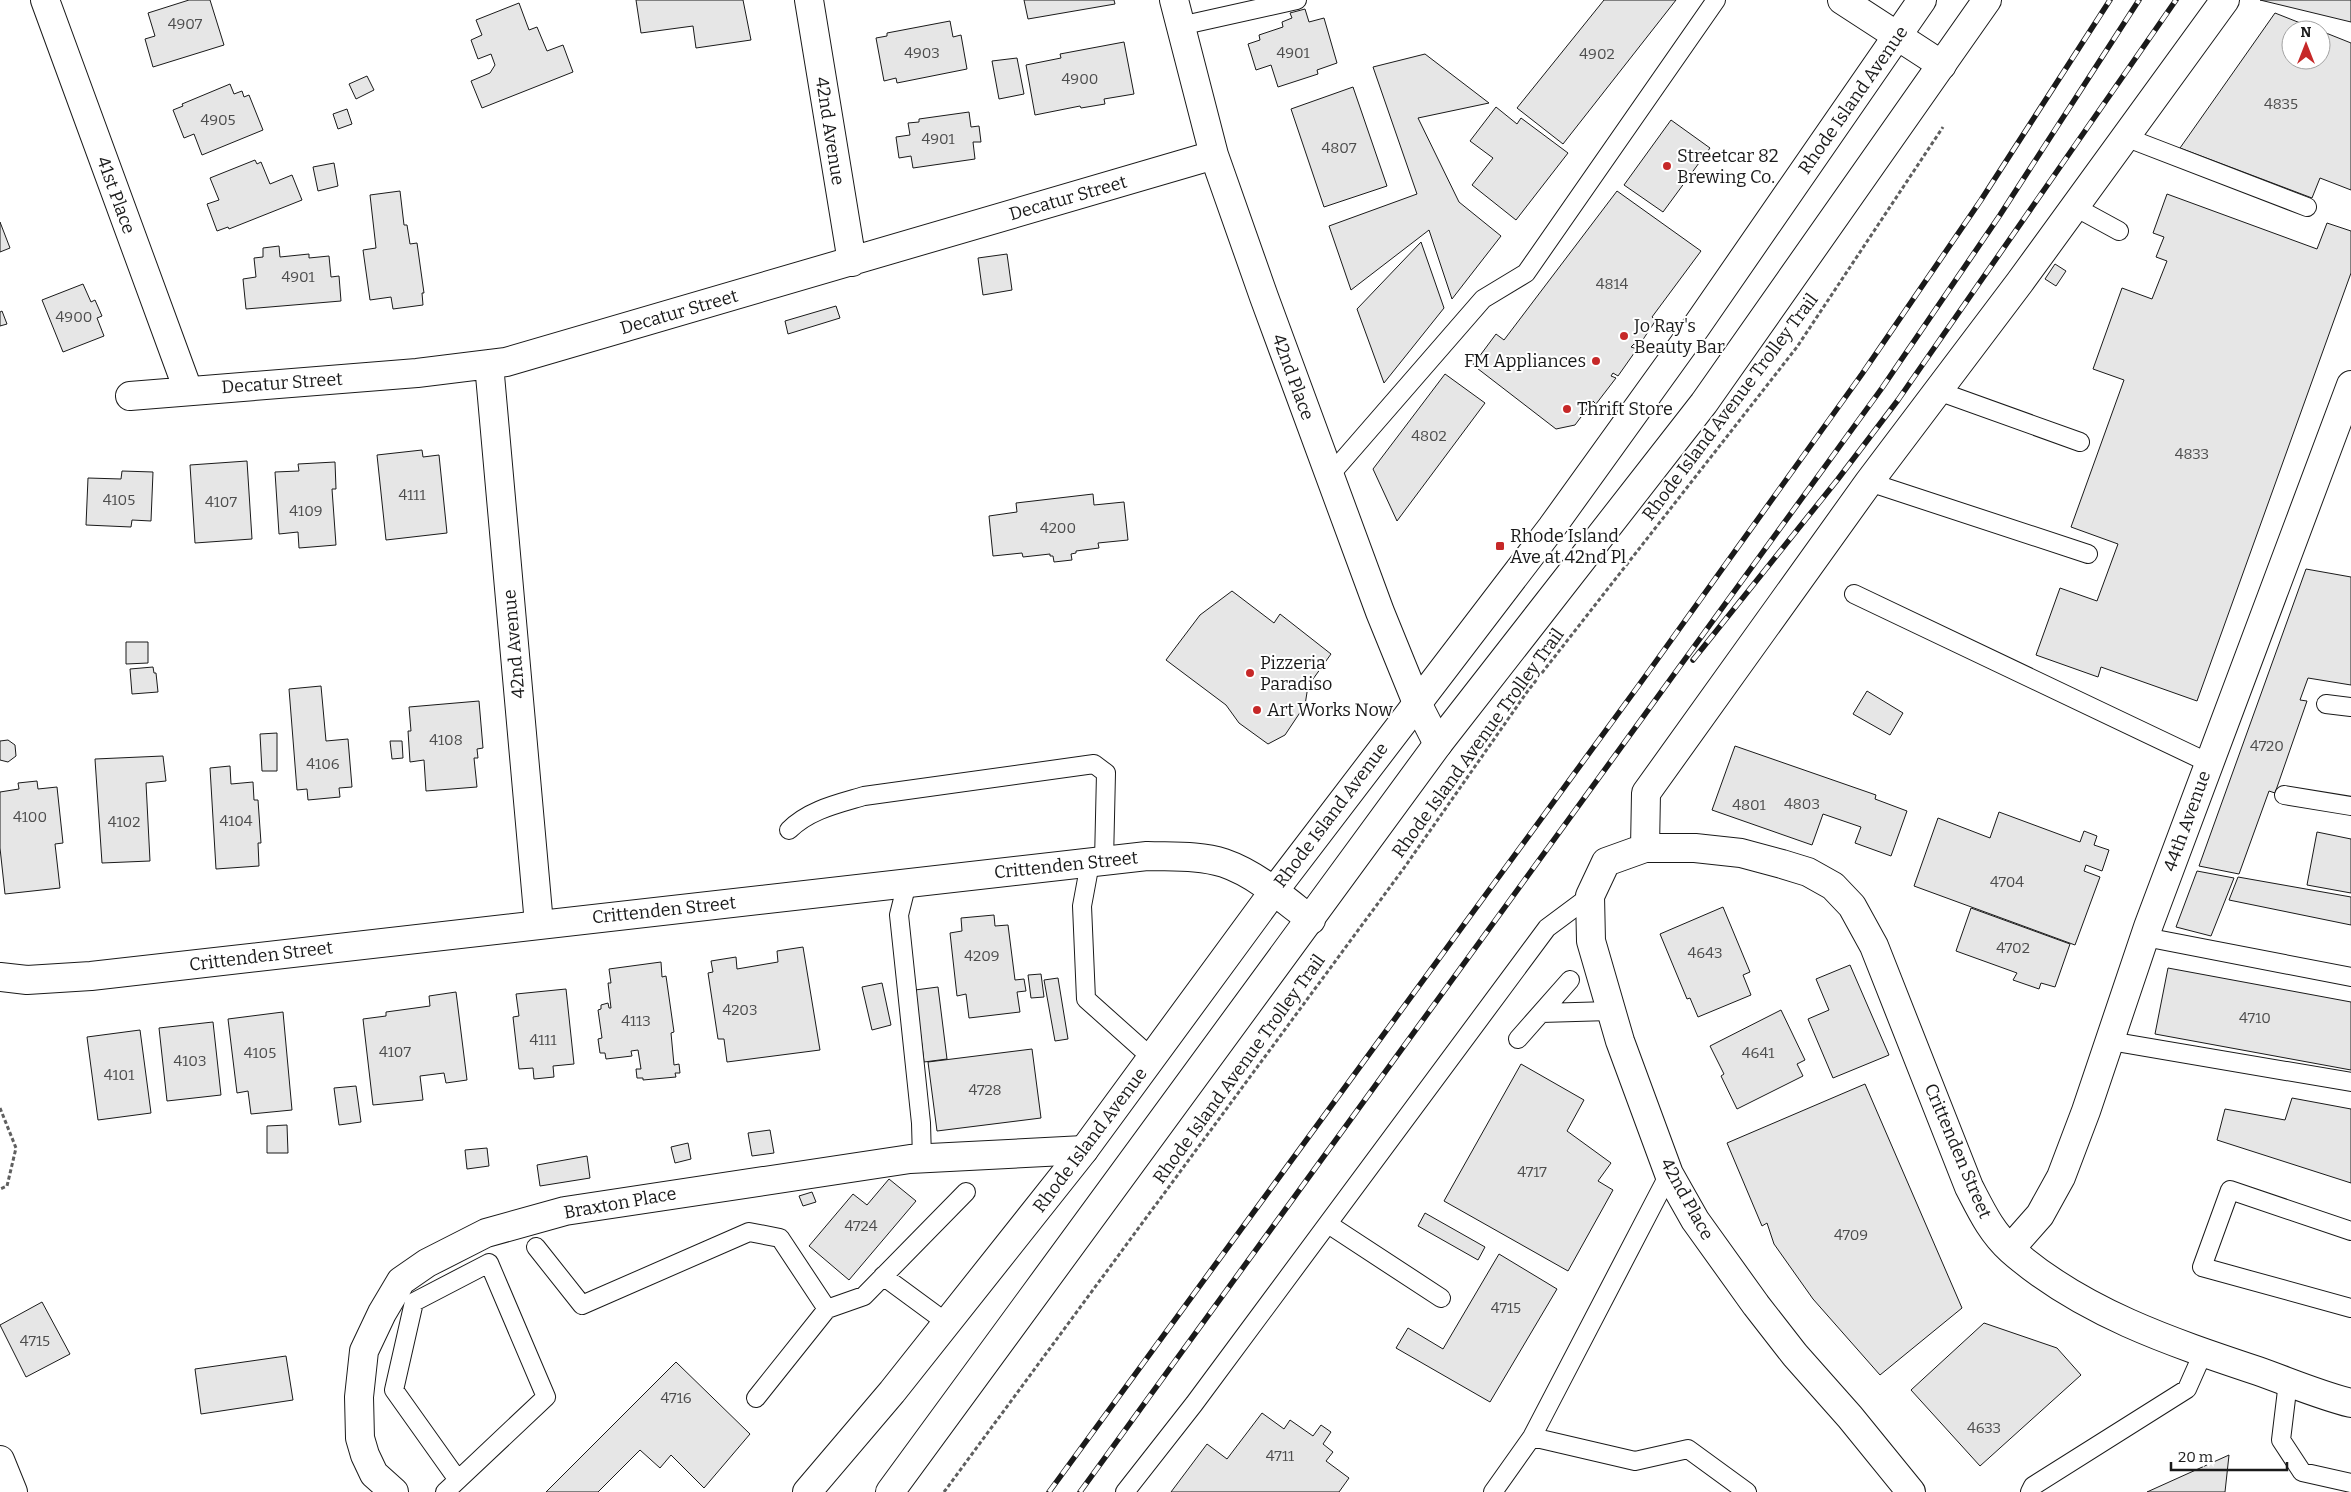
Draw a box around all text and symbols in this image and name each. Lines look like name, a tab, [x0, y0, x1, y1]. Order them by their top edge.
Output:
house number: 4907	[168, 15, 203, 33]
north arrow	[2281, 20, 2331, 70]
street label: Rhode Island Avenue	[1794, 22, 1912, 178]
text: N	[2301, 24, 2312, 41]
house number: 4903	[904, 44, 940, 62]
house number: 4901	[1276, 44, 1310, 62]
house number: 4902	[1579, 45, 1615, 63]
house number: 4900	[1062, 70, 1098, 88]
street label: 42nd Avenue	[811, 75, 849, 187]
house number: 4835	[2264, 95, 2298, 113]
house number: 4905	[200, 111, 236, 129]
house number: 4901	[921, 130, 955, 148]
house number: 4807	[1322, 139, 1357, 157]
place label: Streetcar 82 Brewing Co.	[1677, 145, 1779, 188]
street label: 41st Place	[92, 153, 140, 237]
marker: Streetcar 82 Brewing Co.	[1661, 160, 1673, 172]
street label: Decatur Street	[1007, 171, 1130, 225]
house number: 4901	[281, 268, 315, 286]
house number: 4814	[1596, 275, 1629, 293]
street label: Decatur Street	[618, 285, 741, 339]
street label: Rhode Island Avenue Trolley Trail	[1637, 289, 1823, 525]
house number: 4900	[56, 308, 92, 326]
place label: Jo Ray's Beauty Bar	[1633, 315, 1725, 358]
marker: Jo Ray's Beauty Bar	[1618, 330, 1630, 342]
street label: 42nd Place	[1267, 331, 1319, 423]
place label: FM Appliances	[1464, 350, 1586, 372]
marker: FM Appliances	[1590, 355, 1602, 367]
street label: Decatur Street	[221, 368, 344, 398]
place label: Thrift Store	[1577, 398, 1673, 420]
marker: Thrift Store	[1561, 403, 1573, 415]
house number: 4802	[1411, 427, 1447, 445]
house number: 4833	[2175, 445, 2209, 463]
house number: 4111	[398, 486, 426, 504]
house number: 4105	[103, 491, 135, 509]
house number: 4107	[205, 493, 237, 511]
house number: 4109	[289, 502, 323, 520]
house number: 4200	[1040, 519, 1076, 537]
place label: Rhode Island Ave at 42nd Pl	[1510, 525, 1626, 568]
marker: Rhode Island Ave at 42nd Pl	[1494, 540, 1506, 552]
street label: 42nd Avenue	[498, 589, 530, 699]
street label: Rhode Island Avenue Trolley Trail	[1387, 624, 1569, 862]
place label: Pizzeria Paradiso	[1260, 652, 1332, 695]
marker: Pizzeria Paradiso	[1244, 667, 1256, 679]
place label: Art Works Now	[1267, 699, 1393, 721]
marker: Art Works Now	[1251, 704, 1263, 716]
house number: 4108	[429, 731, 463, 749]
house number: 4720	[2250, 737, 2284, 755]
street label: Rhode Island Avenue	[1269, 738, 1393, 892]
house number: 4106	[306, 755, 340, 773]
street label: 44th Avenue	[2159, 768, 2215, 874]
house number: 4803	[1784, 795, 1820, 813]
house number: 4801	[1732, 796, 1766, 814]
house number: 4100	[13, 808, 47, 826]
house number: 4104	[219, 812, 253, 830]
house number: 4102	[108, 813, 140, 831]
street label: Crittenden Street	[993, 846, 1139, 883]
house number: 4704	[1990, 873, 2024, 891]
street label: Crittenden Street	[591, 891, 737, 928]
street label: Crittenden Street	[188, 936, 335, 976]
house number: 4702	[1996, 939, 2030, 957]
house number: 4643	[1688, 944, 1722, 962]
house number: 4209	[964, 947, 1000, 965]
street label: Rhode Island Avenue Trolley Trail	[1148, 950, 1330, 1188]
house number: 4203	[722, 1001, 758, 1019]
house number: 4710	[2239, 1009, 2271, 1027]
house number: 4113	[621, 1012, 651, 1030]
house number: 4111	[529, 1031, 557, 1049]
house number: 4107	[379, 1043, 411, 1061]
house number: 4105	[244, 1044, 276, 1062]
house number: 4641	[1742, 1044, 1774, 1062]
house number: 4103	[173, 1052, 207, 1070]
street label: Rhode Island Avenue	[1028, 1063, 1152, 1217]
house number: 4101	[104, 1066, 134, 1084]
street label: Crittenden Street	[1920, 1080, 1997, 1222]
house number: 4728	[968, 1081, 1002, 1099]
street label: 42nd Place	[1656, 1154, 1718, 1244]
house number: 4717	[1517, 1163, 1547, 1181]
street label: Braxton Place	[562, 1182, 678, 1224]
house number: 4724	[845, 1217, 878, 1235]
house number: 4709	[1834, 1226, 1868, 1244]
house number: 4715	[1491, 1299, 1521, 1317]
house number: 4715	[20, 1332, 50, 1350]
house number: 4716	[660, 1389, 692, 1407]
house number: 4633	[1967, 1419, 2001, 1437]
scale bar	[2171, 1440, 2287, 1472]
house number: 4711	[1266, 1447, 1294, 1465]
text: 20 m	[2178, 1448, 2214, 1466]

